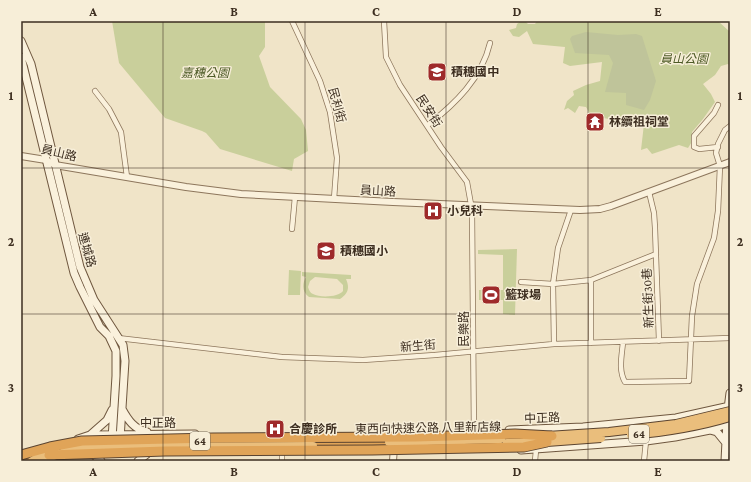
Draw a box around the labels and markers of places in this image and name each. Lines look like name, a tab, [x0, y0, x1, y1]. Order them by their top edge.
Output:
school or university icon: 積穗國中	[426, 61, 448, 83]
place label: 積穗國中	[451, 65, 499, 79]
temple icon: 林續祖祠堂	[584, 111, 606, 133]
place label: 林續祖祠堂	[609, 115, 669, 129]
hospital icon: 小兒科	[422, 200, 444, 222]
place label: 小兒科	[447, 204, 483, 218]
school or university icon: 積穗國小	[315, 240, 337, 262]
place label: 積穗國小	[340, 244, 388, 258]
sports icon: 籃球場	[480, 284, 502, 306]
place label: 籃球場	[505, 288, 541, 302]
hospital icon: 合慶診所	[264, 418, 286, 440]
place label: 合慶診所	[289, 422, 337, 436]

